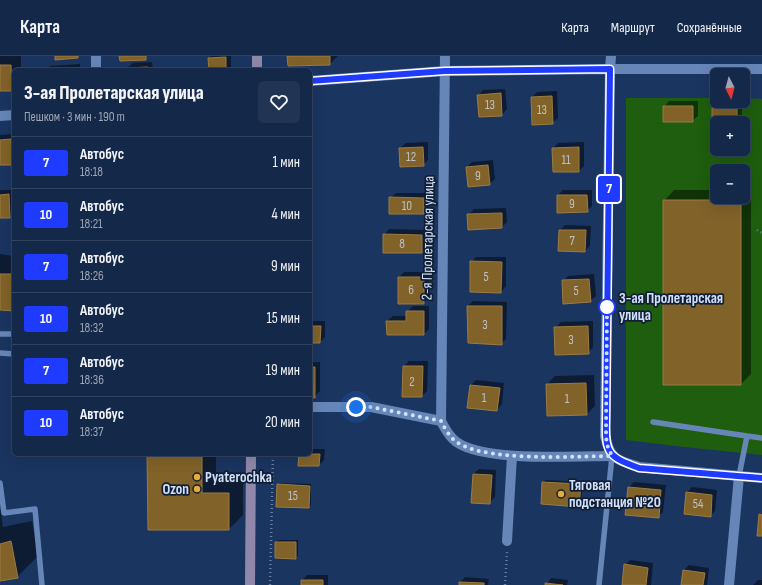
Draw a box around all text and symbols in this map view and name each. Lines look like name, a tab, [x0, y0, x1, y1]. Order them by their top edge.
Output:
text: Карта	[20, 16, 60, 39]
text: Карта	[561, 19, 589, 36]
text: Маршрут	[611, 19, 655, 36]
text: Сохранённые	[677, 19, 742, 36]
north arrow	[710, 68, 750, 108]
map controls	[710, 68, 750, 204]
button: heart	[258, 81, 300, 123]
text: 3-ая Пролетарская улица	[24, 82, 204, 105]
house number: 13	[485, 97, 495, 113]
house number: 13	[537, 102, 547, 118]
text: Пешком · 3 мин · 190 m	[24, 109, 125, 125]
button: +	[710, 116, 750, 156]
text: Автобус	[80, 145, 124, 164]
house number: 12	[406, 149, 416, 165]
house number: 11	[561, 152, 571, 168]
text: 1 мин	[273, 153, 300, 172]
text: 7	[43, 154, 49, 171]
text: 18:18	[80, 164, 103, 180]
button: −	[710, 164, 750, 204]
house number: 9	[475, 168, 481, 184]
street label: 2-я Пролетарская улица	[417, 175, 439, 300]
line badge: 7	[596, 176, 622, 202]
text: 7	[606, 180, 612, 197]
house number: 9	[569, 196, 575, 212]
text: Автобус	[80, 197, 124, 216]
house number: 10	[402, 198, 412, 214]
text: 4 мин	[271, 205, 300, 224]
text: 10	[40, 206, 52, 223]
text: 18:21	[80, 216, 103, 232]
house number: 7	[569, 233, 575, 249]
house number: 8	[399, 236, 405, 252]
text: Автобус	[80, 249, 124, 268]
text: 9 мин	[271, 257, 300, 276]
text: 7	[43, 258, 49, 275]
text: 18:26	[80, 268, 104, 284]
house number: 5	[483, 269, 489, 285]
house number: 6	[408, 282, 414, 298]
house number: 5	[573, 283, 579, 299]
place label: 3-ая Пролетарская улица	[619, 289, 723, 325]
marker: 3-ая Пролетарская улица	[598, 298, 616, 316]
text: Автобус	[80, 301, 124, 320]
text: 15 мин	[266, 309, 300, 328]
text: 10	[40, 310, 52, 327]
house number: 3	[482, 317, 488, 333]
text: 18:32	[80, 320, 104, 336]
house number: 3	[568, 332, 574, 348]
text: Автобус	[80, 353, 124, 372]
text: 19 мин	[266, 361, 300, 380]
text: 7	[43, 362, 49, 379]
text: 18:36	[80, 372, 104, 388]
house number: 2	[409, 374, 415, 390]
house number: 1	[482, 390, 487, 406]
house number: 1	[565, 391, 570, 407]
your location	[346, 397, 366, 417]
text: Автобус	[80, 405, 124, 424]
text: 20 мин	[265, 413, 300, 432]
text: 10	[40, 414, 52, 431]
text: 18:37	[80, 424, 103, 440]
place label: Pyaterochka	[205, 468, 272, 487]
marker: Pyaterochka	[192, 472, 202, 482]
place label: Тяговая подстанция №20	[569, 476, 661, 512]
place label: Ozon	[162, 480, 189, 499]
marker: Ozon	[192, 484, 202, 494]
house number: 15	[288, 488, 298, 504]
marker: Тяговая подстанция №20	[556, 489, 566, 499]
house number: 54	[693, 496, 704, 512]

